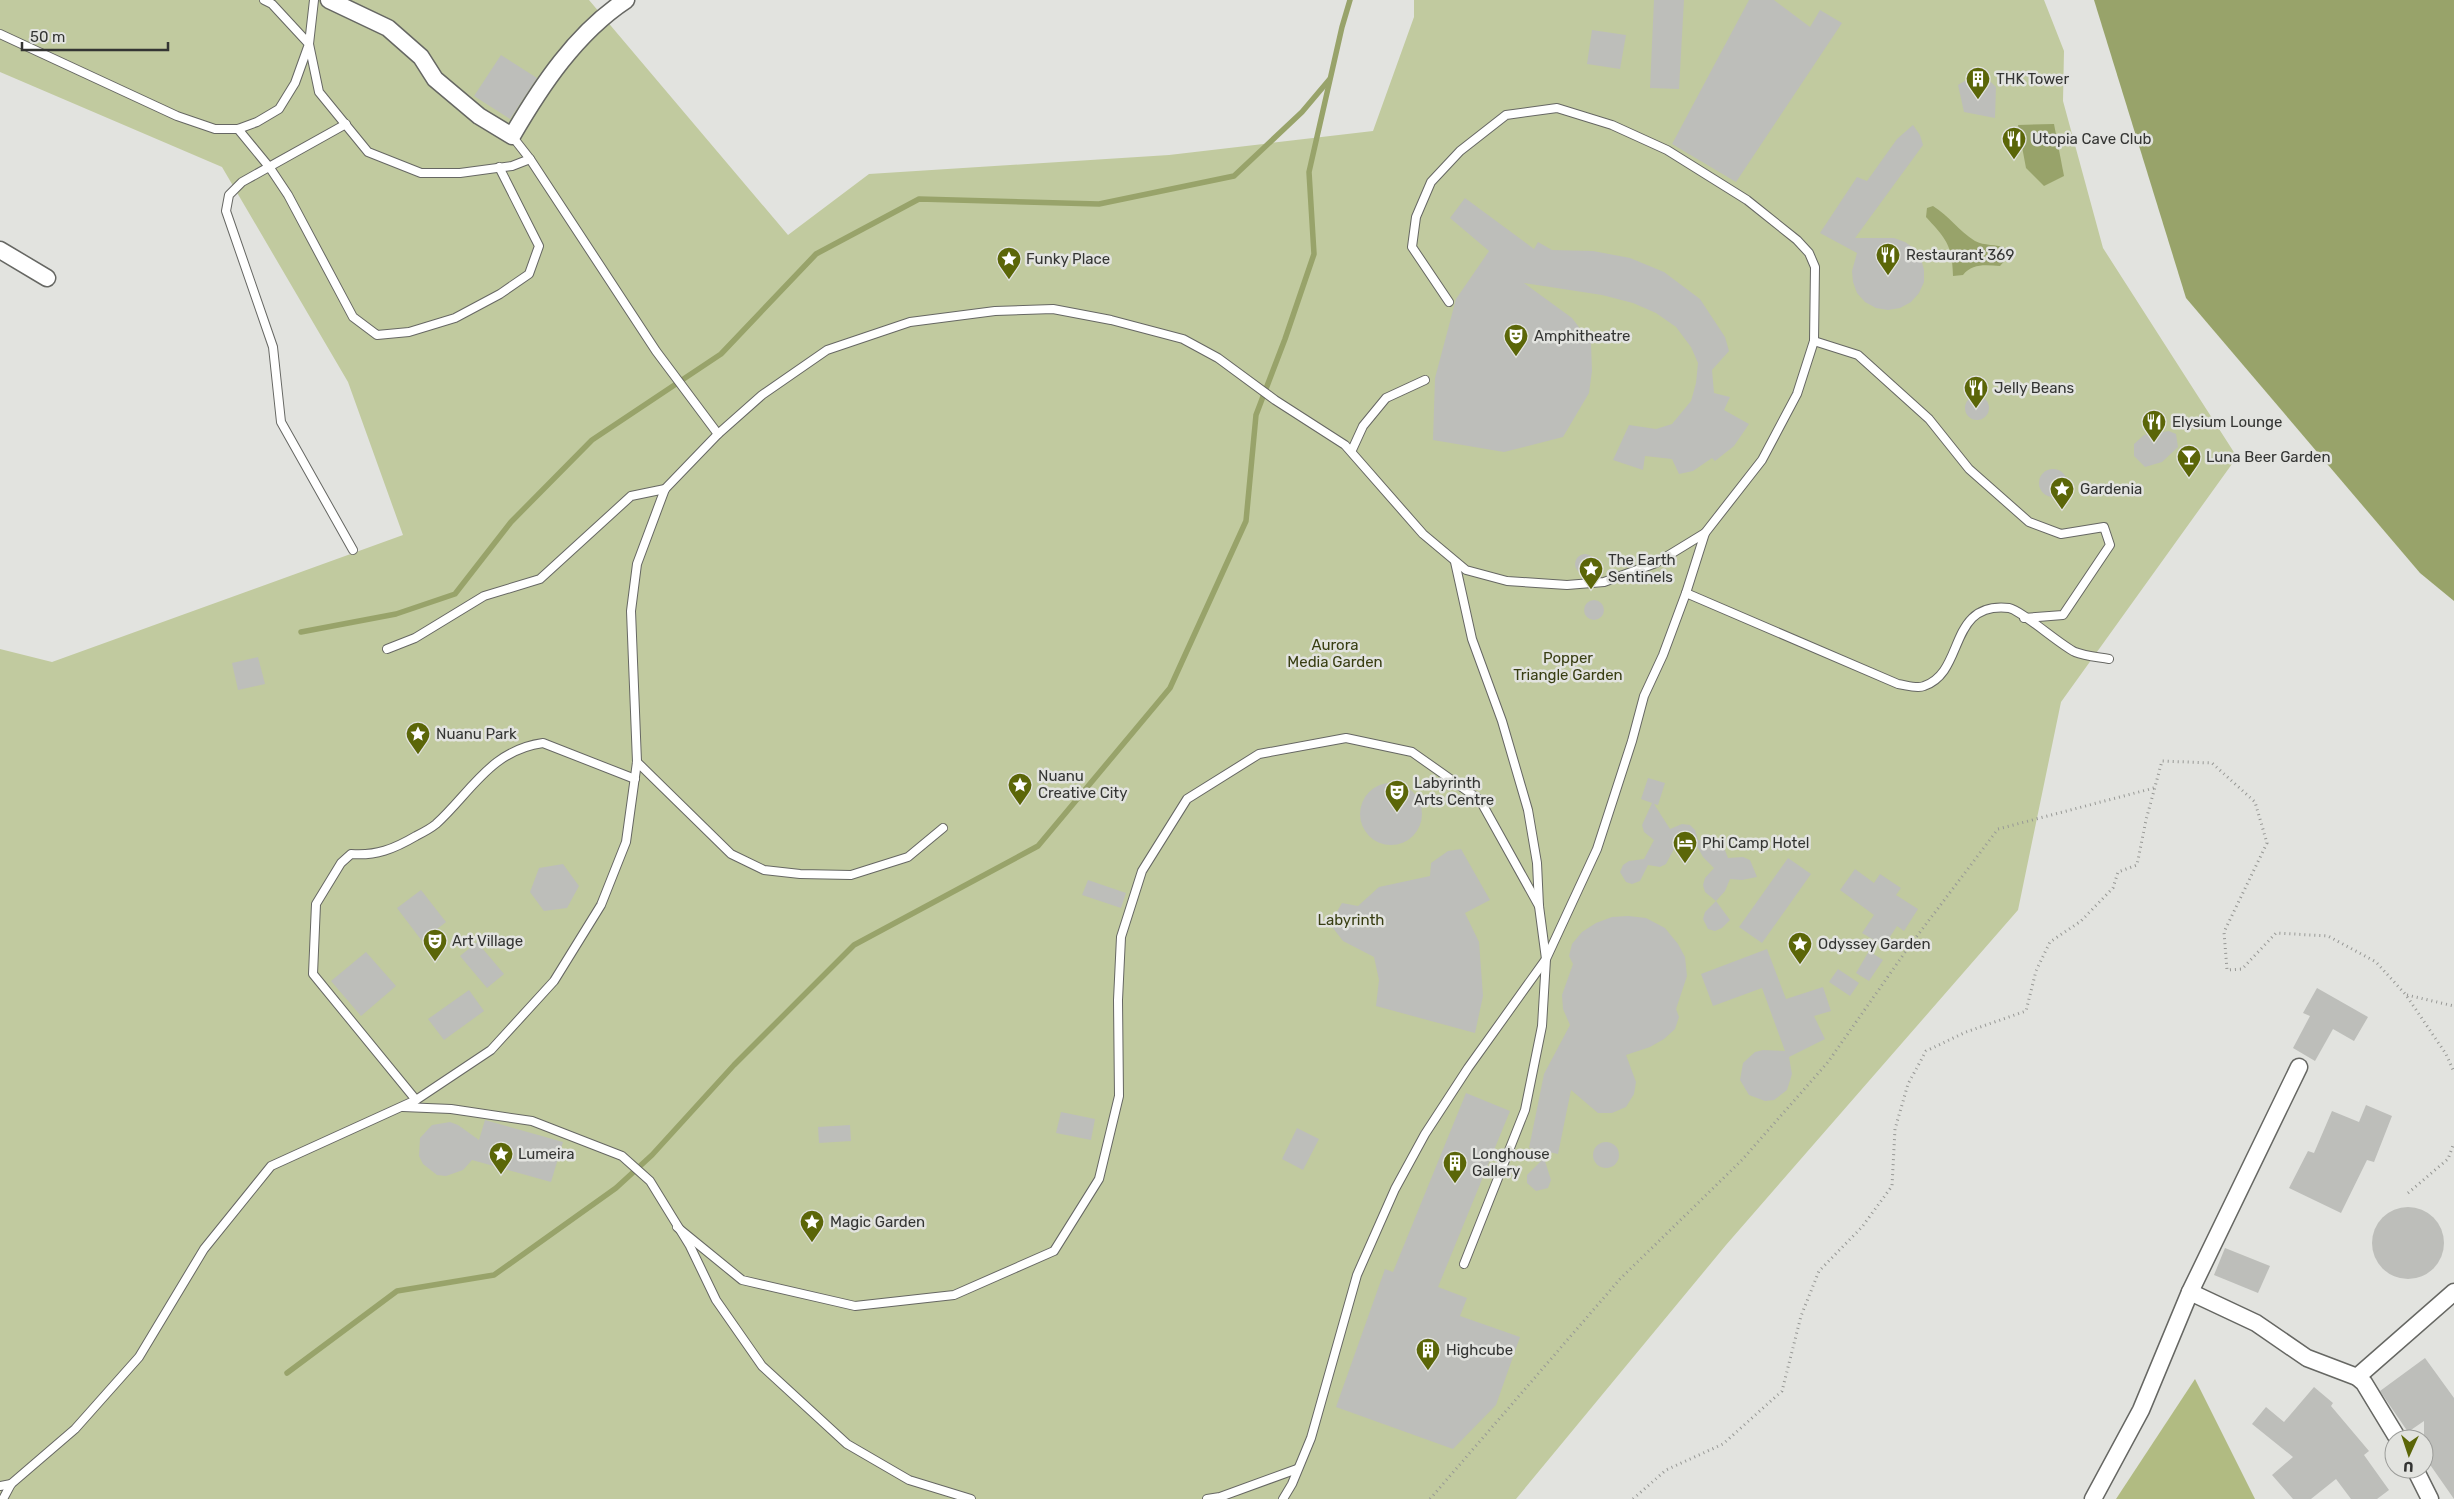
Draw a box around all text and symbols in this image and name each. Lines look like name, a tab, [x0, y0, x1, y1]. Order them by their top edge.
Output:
scale bar	[22, 20, 169, 52]
text: 50 m	[30, 28, 65, 46]
building icon: THK Tower	[1965, 66, 1991, 100]
place label: THK Tower	[1996, 70, 2069, 88]
restaurant icon: Utopia Cave Club	[2001, 126, 2027, 160]
place label: Utopia Cave Club	[2032, 130, 2151, 148]
restaurant icon: Restaurant 369	[1875, 242, 1901, 276]
place icon: Funky Place	[996, 246, 1022, 280]
place label: Restaurant 369	[1906, 246, 2014, 264]
place label: Funky Place	[1026, 250, 1110, 268]
theatre icon: Amphitheatre	[1503, 323, 1529, 357]
place label: Amphitheatre	[1534, 327, 1631, 345]
restaurant icon: Jelly Beans	[1963, 375, 1989, 409]
place label: Jelly Beans	[1994, 379, 2075, 397]
restaurant icon: Elysium Lounge	[2141, 409, 2167, 443]
place label: Elysium Lounge	[2172, 413, 2282, 431]
bar icon: Luna Beer Garden	[2176, 444, 2202, 478]
place label: Luna Beer Garden	[2206, 448, 2331, 466]
place icon: Gardenia	[2049, 476, 2075, 510]
place label: Gardenia	[2080, 480, 2142, 498]
place label: The Earth Sentinels	[1608, 551, 1676, 586]
place icon: The Earth Sentinels	[1578, 556, 1604, 590]
park label: Aurora Media Garden	[1287, 636, 1383, 671]
park label: Popper Triangle Garden	[1513, 649, 1623, 684]
place icon: Nuanu Park	[405, 721, 431, 755]
place label: Nuanu Park	[436, 725, 517, 743]
place label: Nuanu Creative City	[1038, 767, 1128, 802]
place icon: Nuanu Creative City	[1007, 772, 1033, 806]
place label: Labyrinth Arts Centre	[1414, 774, 1494, 809]
theatre icon: Labyrinth Arts Centre	[1384, 779, 1410, 813]
hotel icon: Phi Camp Hotel	[1672, 830, 1698, 864]
place label: Phi Camp Hotel	[1702, 834, 1809, 852]
park label: Labyrinth	[1318, 911, 1384, 929]
theatre icon: Art Village	[422, 928, 448, 962]
place icon: Odyssey Garden	[1787, 931, 1813, 965]
place label: Art Village	[452, 932, 523, 950]
place label: Odyssey Garden	[1818, 935, 1931, 953]
place icon: Lumeira	[488, 1141, 514, 1175]
place label: Lumeira	[518, 1145, 574, 1163]
place label: Longhouse Gallery	[1472, 1145, 1550, 1180]
building icon: Longhouse Gallery	[1442, 1150, 1468, 1184]
place icon: Magic Garden	[799, 1209, 825, 1243]
place label: Magic Garden	[830, 1213, 925, 1231]
building icon: Highcube	[1415, 1337, 1441, 1371]
place label: Highcube	[1446, 1341, 1513, 1359]
north arrow	[2384, 1429, 2434, 1479]
text: U	[2403, 1458, 2414, 1475]

